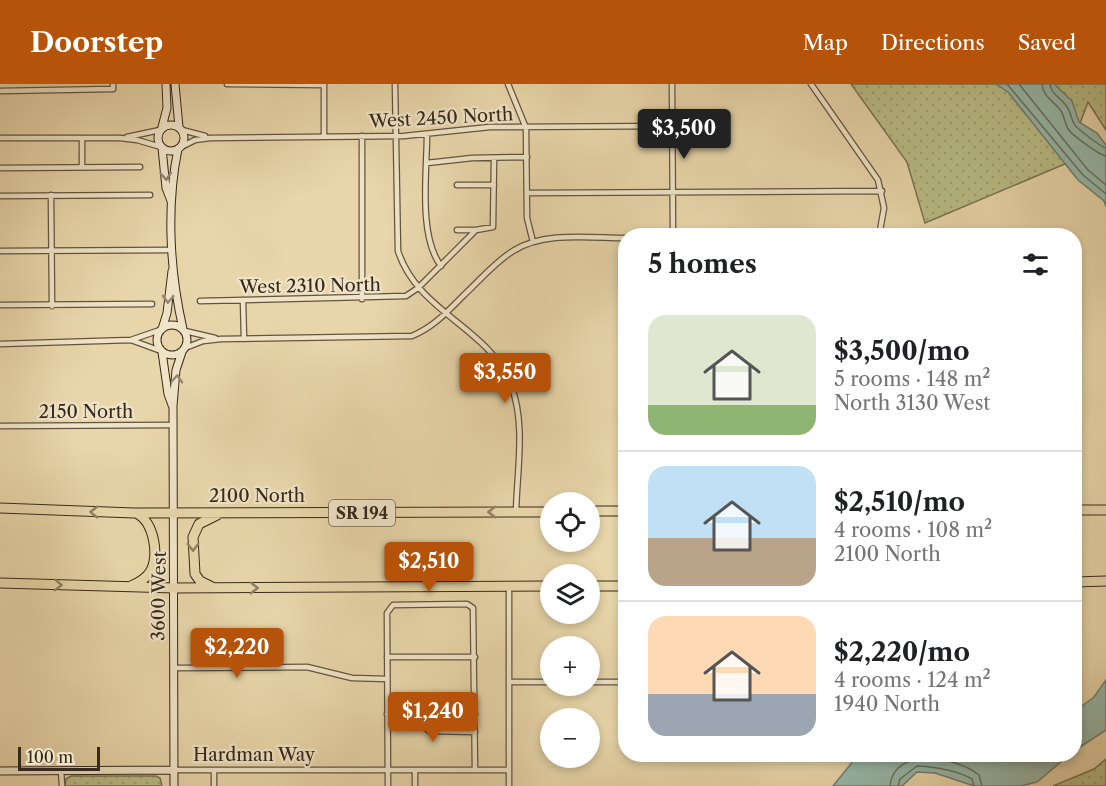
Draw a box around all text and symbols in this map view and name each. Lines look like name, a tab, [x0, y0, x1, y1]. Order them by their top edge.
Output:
text: Doorstep	[30, 25, 163, 59]
text: Map	[803, 30, 848, 55]
text: Directions	[881, 30, 985, 55]
text: Saved	[1018, 30, 1076, 55]
street label: West 2450 North	[367, 103, 514, 133]
pin: $3,500	[635, 109, 733, 160]
text: $3,500	[652, 116, 716, 140]
one-way arrow	[159, 172, 172, 181]
text: 5 homes	[648, 248, 757, 280]
icon: filters	[1019, 248, 1052, 281]
street label: West 2310 North	[238, 274, 381, 298]
one-way arrow	[161, 294, 174, 303]
text: $3,500/mo	[834, 335, 970, 367]
icon: home	[696, 339, 768, 411]
pin: $3,550	[456, 353, 554, 404]
text: $3,550	[474, 360, 536, 384]
text: 5 rooms · 148 m²	[834, 367, 990, 391]
one-way arrow	[170, 374, 183, 383]
text: North 3130 West	[834, 391, 990, 415]
street label: 2150 North	[39, 401, 133, 423]
street label: 2100 North	[209, 485, 305, 507]
text: $2,510/mo	[834, 486, 965, 518]
icon: home	[696, 490, 768, 562]
map controls	[540, 492, 600, 768]
button: locate	[540, 492, 600, 552]
road number: SR 194	[329, 500, 395, 526]
one-way arrow	[90, 506, 99, 518]
one-way arrow	[488, 506, 497, 518]
text: 4 rooms · 108 m²	[834, 518, 992, 542]
pin: $2,510	[380, 542, 478, 593]
text: 2100 North	[834, 542, 941, 566]
one-way arrow	[187, 543, 199, 552]
text: $2,510	[398, 549, 460, 573]
street label: 3600 West	[147, 550, 171, 641]
button: layers	[540, 564, 600, 624]
one-way arrow	[54, 579, 63, 592]
one-way arrow	[250, 582, 259, 594]
pin: $2,220	[188, 628, 286, 679]
text: $2,220	[205, 635, 269, 659]
button: +	[540, 636, 600, 696]
text: $2,220/mo	[834, 636, 970, 668]
icon: home	[696, 640, 768, 712]
text: 4 rooms · 124 m²	[834, 668, 991, 692]
pin: $1,240	[384, 692, 482, 743]
text: 1940 North	[834, 692, 940, 716]
text: $1,240	[402, 699, 464, 723]
button: −	[540, 708, 600, 768]
scale bar	[18, 744, 100, 772]
street label: Hardman Way	[193, 744, 316, 766]
text: 100 m	[27, 747, 73, 767]

